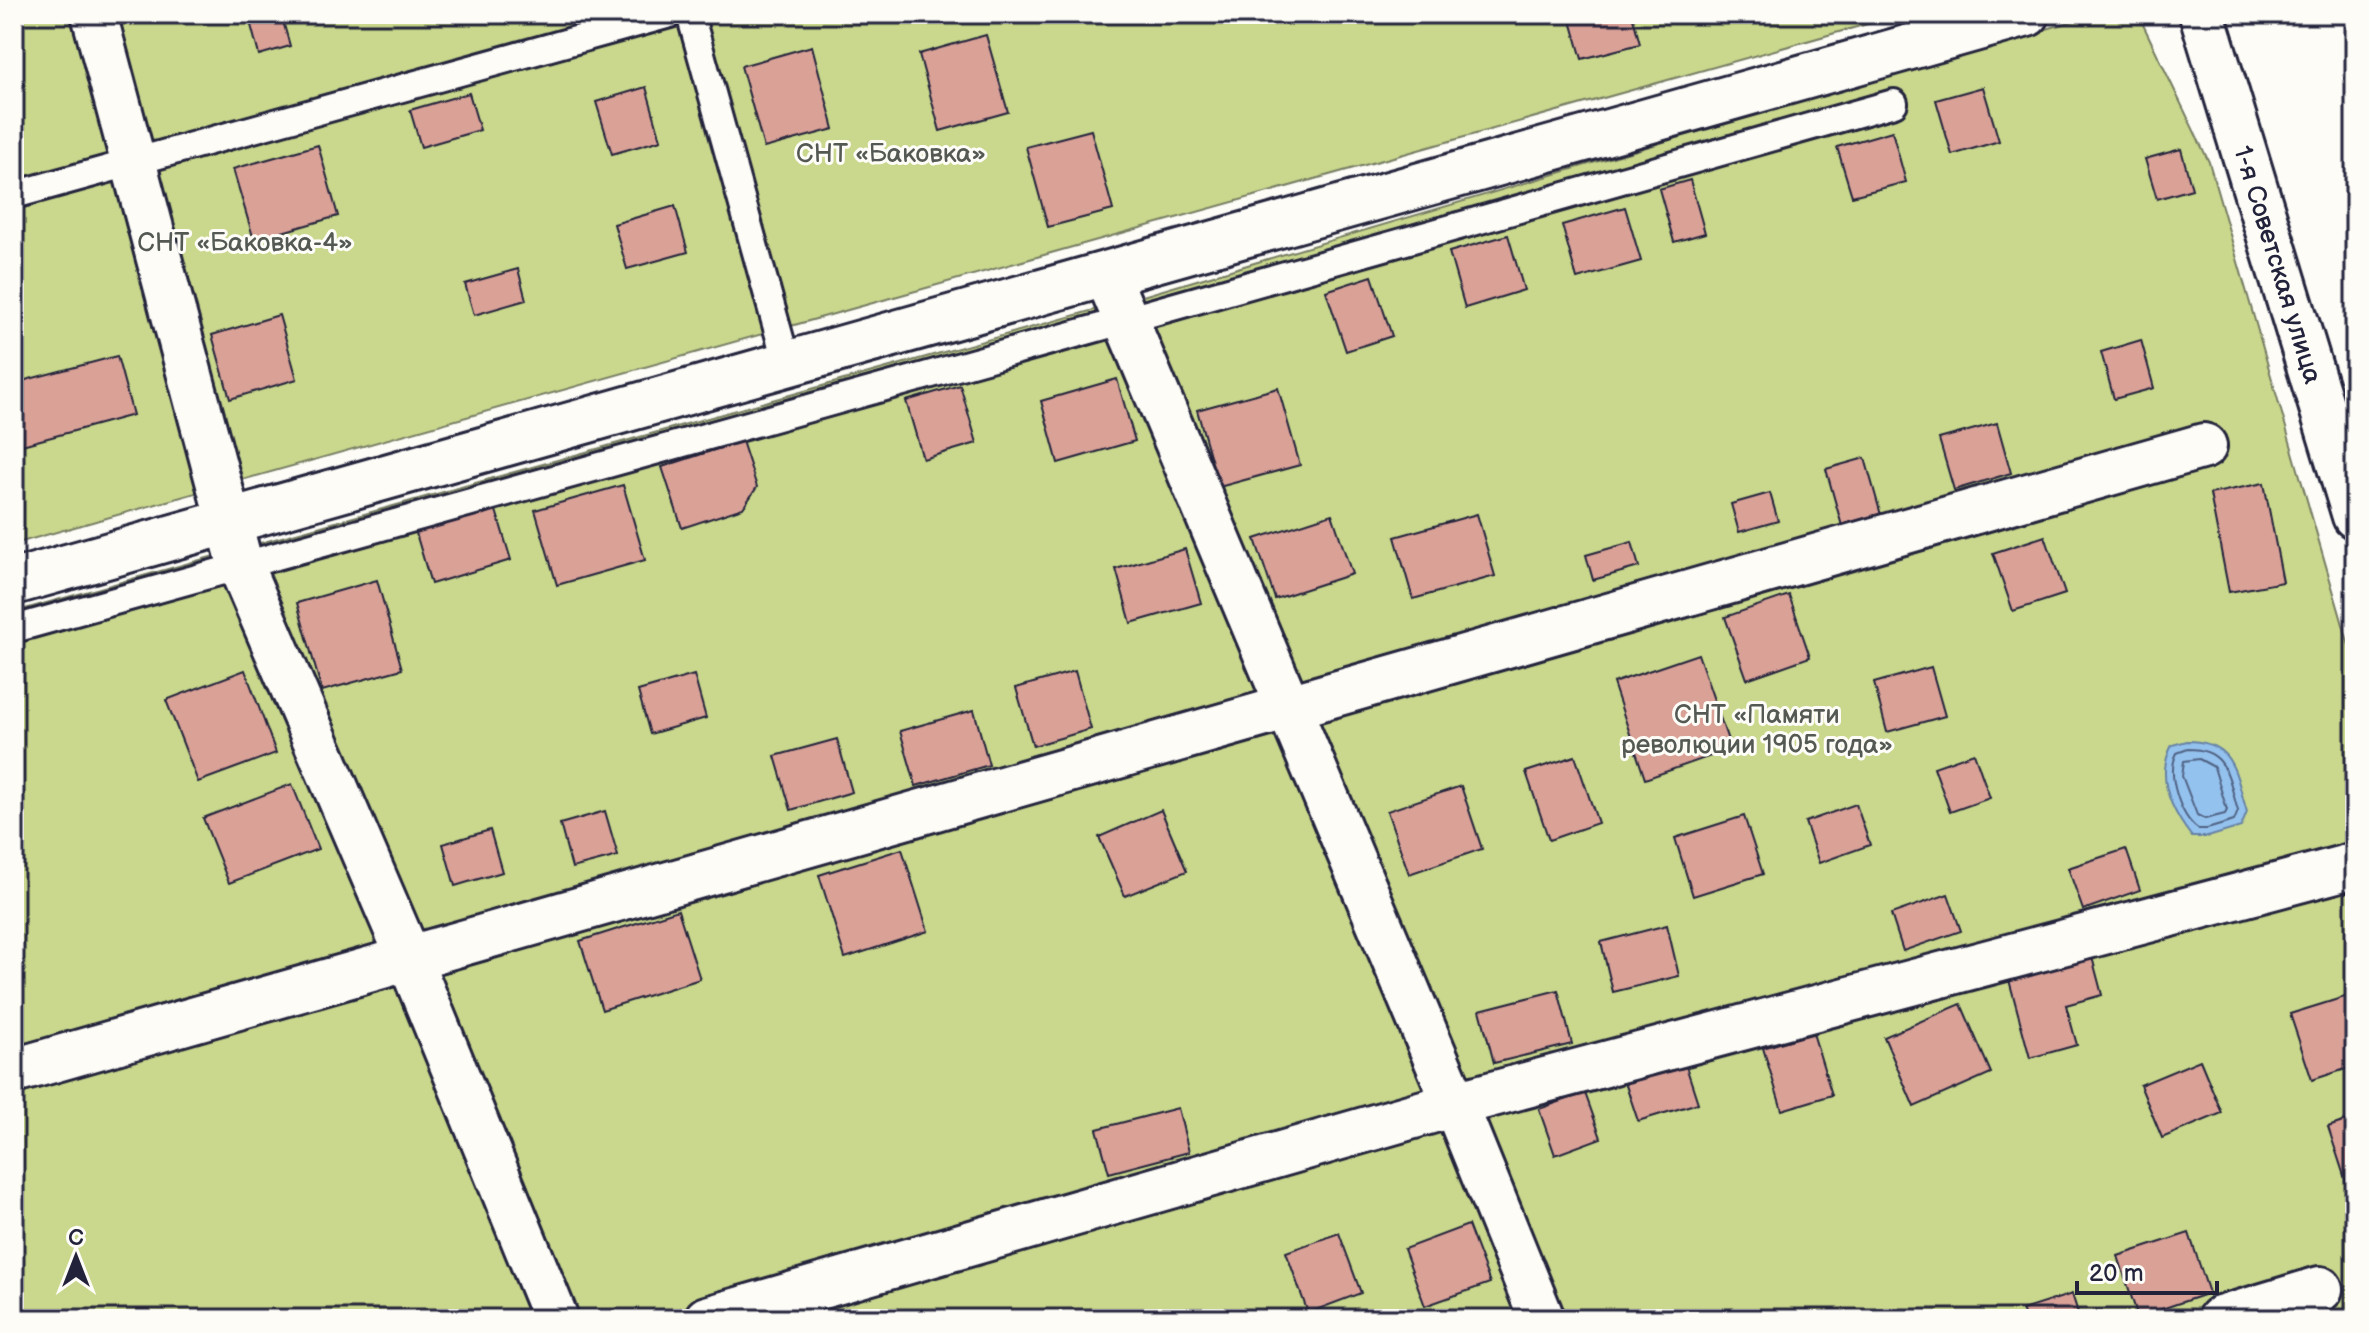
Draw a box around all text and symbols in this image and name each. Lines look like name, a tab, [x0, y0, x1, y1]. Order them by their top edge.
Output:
park label: СНТ «Баковка»	[796, 139, 986, 170]
street label: 1-я Советская улица	[2226, 142, 2328, 388]
park label: СНТ «Баковка-4»	[137, 228, 353, 259]
park label: СНТ «Памяти революции 1905 года»	[1621, 700, 1893, 761]
north arrow	[36, 1217, 116, 1297]
text: С	[68, 1225, 84, 1252]
scale bar	[2077, 1245, 2217, 1295]
text: 20 m	[2089, 1259, 2144, 1288]

